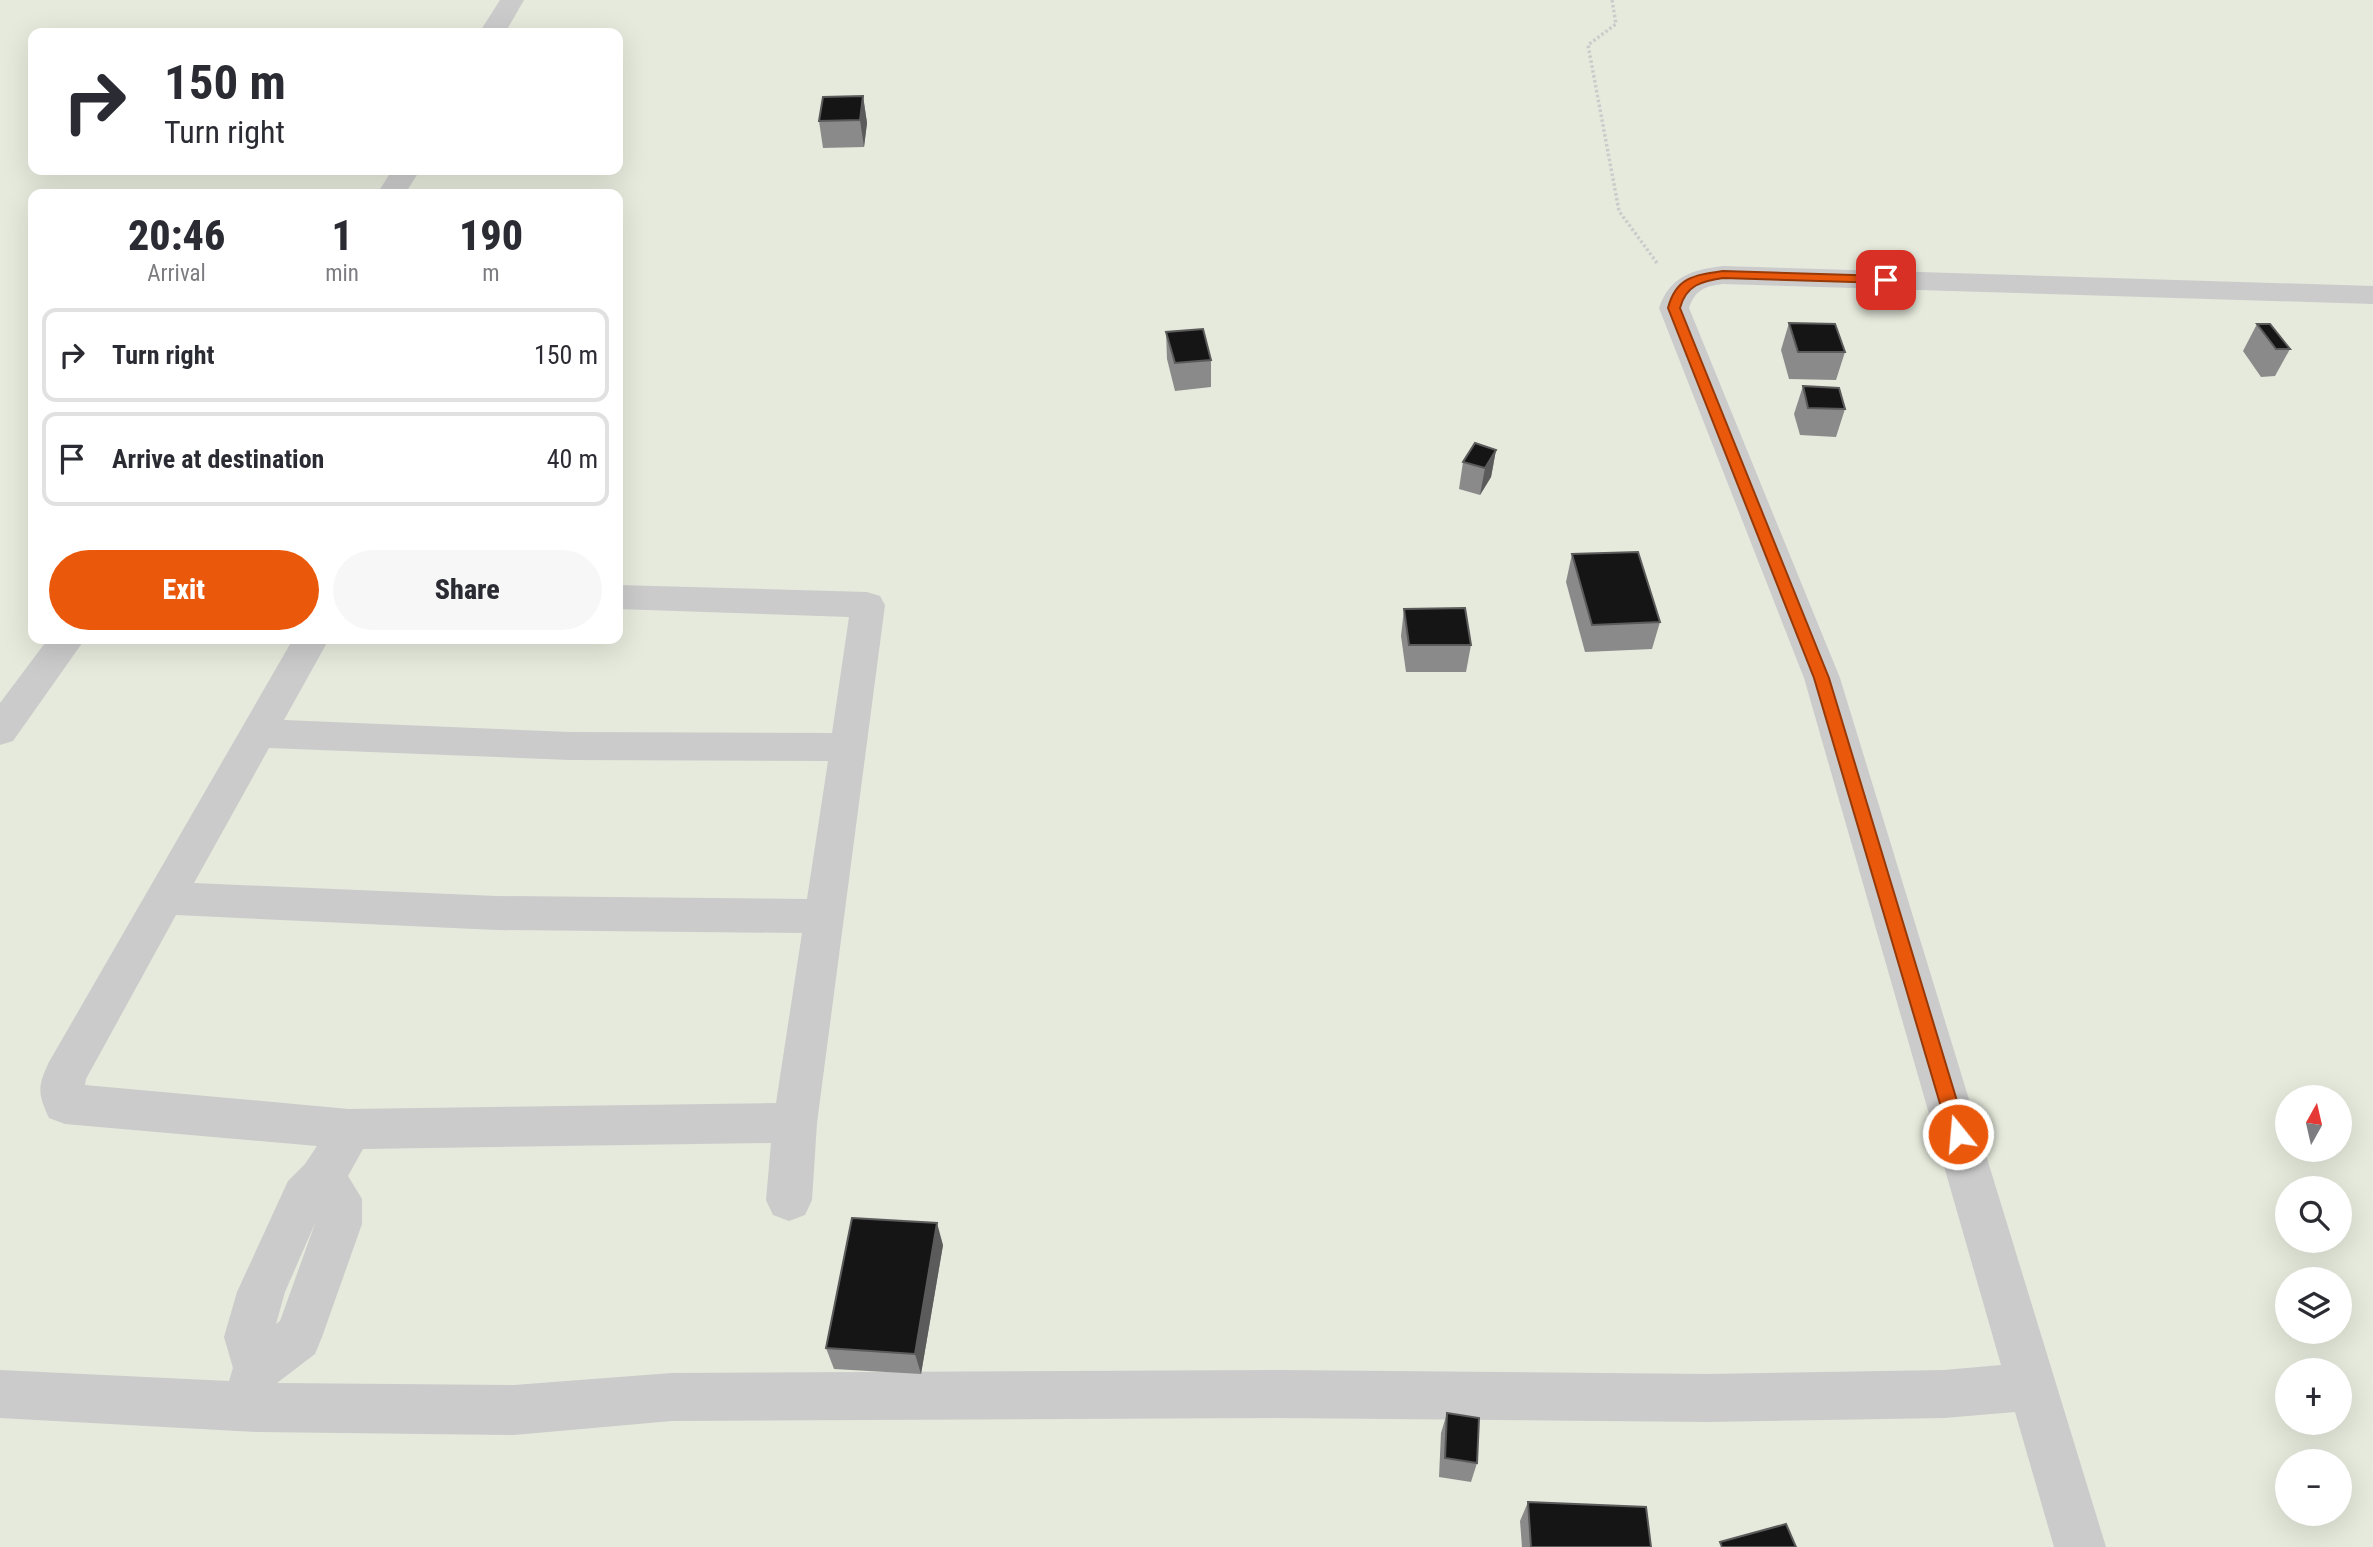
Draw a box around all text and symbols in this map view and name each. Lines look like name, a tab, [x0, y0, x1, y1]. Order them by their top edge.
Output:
text: 150 m	[164, 54, 286, 111]
icon: right	[49, 56, 140, 147]
text: Turn right	[164, 113, 285, 151]
text: 20:46	[128, 211, 225, 260]
text: 1	[331, 211, 353, 260]
text: 190	[459, 211, 523, 260]
pin	[1856, 250, 1916, 310]
text: Arrival	[147, 260, 206, 287]
text: min	[325, 260, 359, 287]
text: m	[482, 260, 500, 287]
icon: arrive	[1867, 261, 1905, 299]
icon: right	[53, 336, 91, 374]
text: Turn right	[112, 340, 214, 370]
text: 150 m	[534, 340, 598, 370]
icon: arrive	[53, 440, 91, 478]
text: Arrive at destination	[112, 444, 324, 474]
text: 40 m	[547, 444, 598, 474]
button: Exit	[49, 550, 319, 630]
button: Share	[333, 550, 602, 630]
north arrow	[2275, 1085, 2352, 1162]
map controls	[2275, 1085, 2352, 1526]
position arrow	[1921, 1097, 1995, 1171]
button: search	[2275, 1176, 2352, 1253]
button: layers	[2275, 1267, 2352, 1344]
button: +	[2275, 1358, 2352, 1435]
button: −	[2275, 1449, 2352, 1526]

